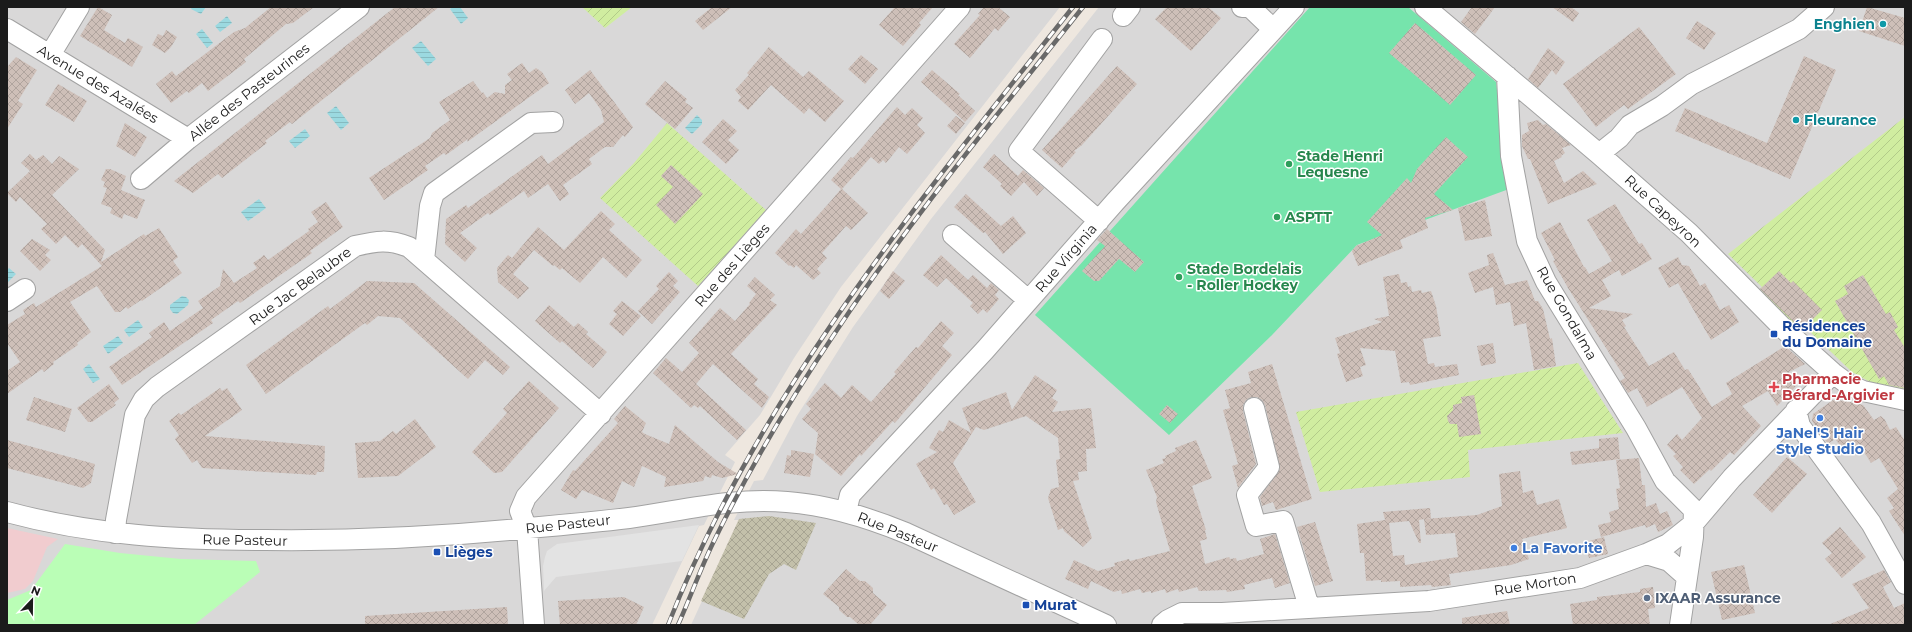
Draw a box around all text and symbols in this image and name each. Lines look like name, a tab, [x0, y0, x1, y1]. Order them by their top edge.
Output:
place label: Enghien	[1814, 15, 1875, 33]
marker: Enghien	[1878, 19, 1888, 29]
street label: Allée des Pasteurines	[185, 39, 313, 145]
street label: Avenue des Azalées	[34, 41, 162, 127]
place label: Fleurance	[1804, 111, 1877, 129]
marker: Fleurance	[1791, 115, 1801, 125]
place label: Stade Henri Lequesne	[1297, 147, 1383, 181]
marker: Stade Henri Lequesne	[1284, 159, 1294, 169]
street label: Rue Capeyron	[1621, 171, 1705, 251]
place label: ASPTT	[1284, 208, 1332, 226]
marker: ASPTT	[1272, 212, 1282, 222]
street label: Rue des Lièges	[691, 219, 773, 311]
street label: Rue Virginia	[1031, 220, 1101, 296]
street label: Rue Jac Belaubre	[245, 243, 355, 329]
place label: Stade Bordelais - Roller Hockey	[1187, 260, 1302, 294]
street label: Rue Gondalma	[1533, 263, 1601, 363]
marker: Stade Bordelais - Roller Hockey	[1174, 272, 1184, 282]
place label: Résidences du Domaine	[1782, 317, 1872, 351]
marker: Résidences du Domaine	[1769, 329, 1779, 339]
place label: Pharmacie Bérard-Argivier	[1782, 370, 1894, 404]
marker: Pharmacie Bérard-Argivier	[1769, 382, 1779, 392]
marker: JaNel'S Hair Style Studio	[1815, 413, 1825, 423]
place label: JaNel'S Hair Style Studio	[1776, 424, 1864, 458]
street label: Rue Pasteur	[855, 508, 941, 556]
street label: Rue Pasteur	[525, 511, 612, 537]
street label: Rue Pasteur	[202, 530, 288, 550]
place label: La Favorite	[1522, 539, 1603, 557]
place label: Lièges	[445, 543, 493, 561]
marker: La Favorite	[1509, 543, 1519, 553]
marker: Lièges	[432, 547, 442, 557]
street label: Rue Morton	[1492, 569, 1578, 599]
north arrow	[12, 580, 52, 620]
text: N	[29, 583, 42, 599]
place label: IXAAR Assurance	[1655, 589, 1781, 607]
marker: IXAAR Assurance	[1642, 593, 1652, 603]
place label: Murat	[1034, 596, 1077, 614]
marker: Murat	[1021, 600, 1031, 610]

